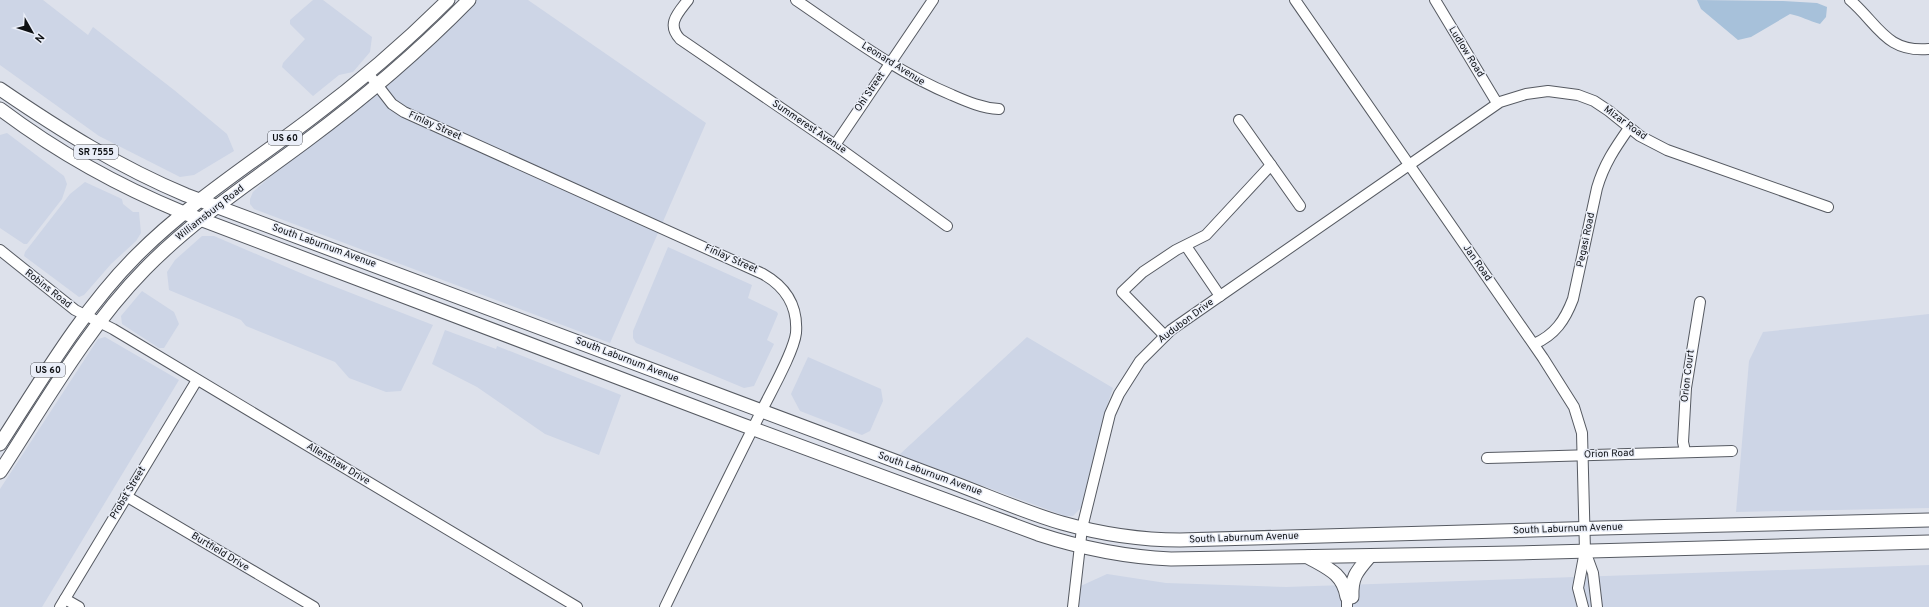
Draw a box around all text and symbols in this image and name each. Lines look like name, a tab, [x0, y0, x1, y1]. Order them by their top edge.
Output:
north arrow	[12, 12, 52, 52]
street label: Ludlow Road	[1445, 24, 1487, 80]
text: N	[31, 30, 47, 45]
street label: Leonard Avenue	[859, 39, 927, 89]
street label: Ohl Street	[852, 69, 888, 114]
street label: Summerest Avenue	[769, 97, 849, 157]
street label: Mizar Road	[1601, 103, 1649, 143]
street label: Finlay Street	[406, 109, 464, 144]
road number: US 60	[268, 131, 302, 145]
road number: SR 7555	[74, 145, 118, 159]
street label: Williamsburg Road	[173, 182, 247, 244]
street label: Pegasi Road	[1574, 211, 1598, 269]
street label: South Laburnum Avenue	[270, 221, 378, 271]
street label: Finlay Street	[702, 242, 760, 277]
street label: Jan Road	[1460, 242, 1494, 284]
street label: Robins Road	[22, 267, 74, 311]
street label: Audubon Drive	[1156, 296, 1216, 346]
street label: South Laburnum Avenue	[573, 334, 681, 386]
street label: Orion Court	[1678, 349, 1698, 403]
road number: US 60	[31, 363, 65, 377]
street label: Allenshaw Drive	[304, 440, 372, 488]
street label: Orion Road	[1584, 447, 1634, 461]
street label: South Laburnum Avenue	[876, 449, 984, 499]
street label: Probst Street	[107, 464, 149, 522]
street label: South Laburnum Avenue	[1513, 521, 1623, 537]
street label: Burtfield Drive	[189, 530, 251, 574]
street label: South Laburnum Avenue	[1189, 530, 1299, 546]

